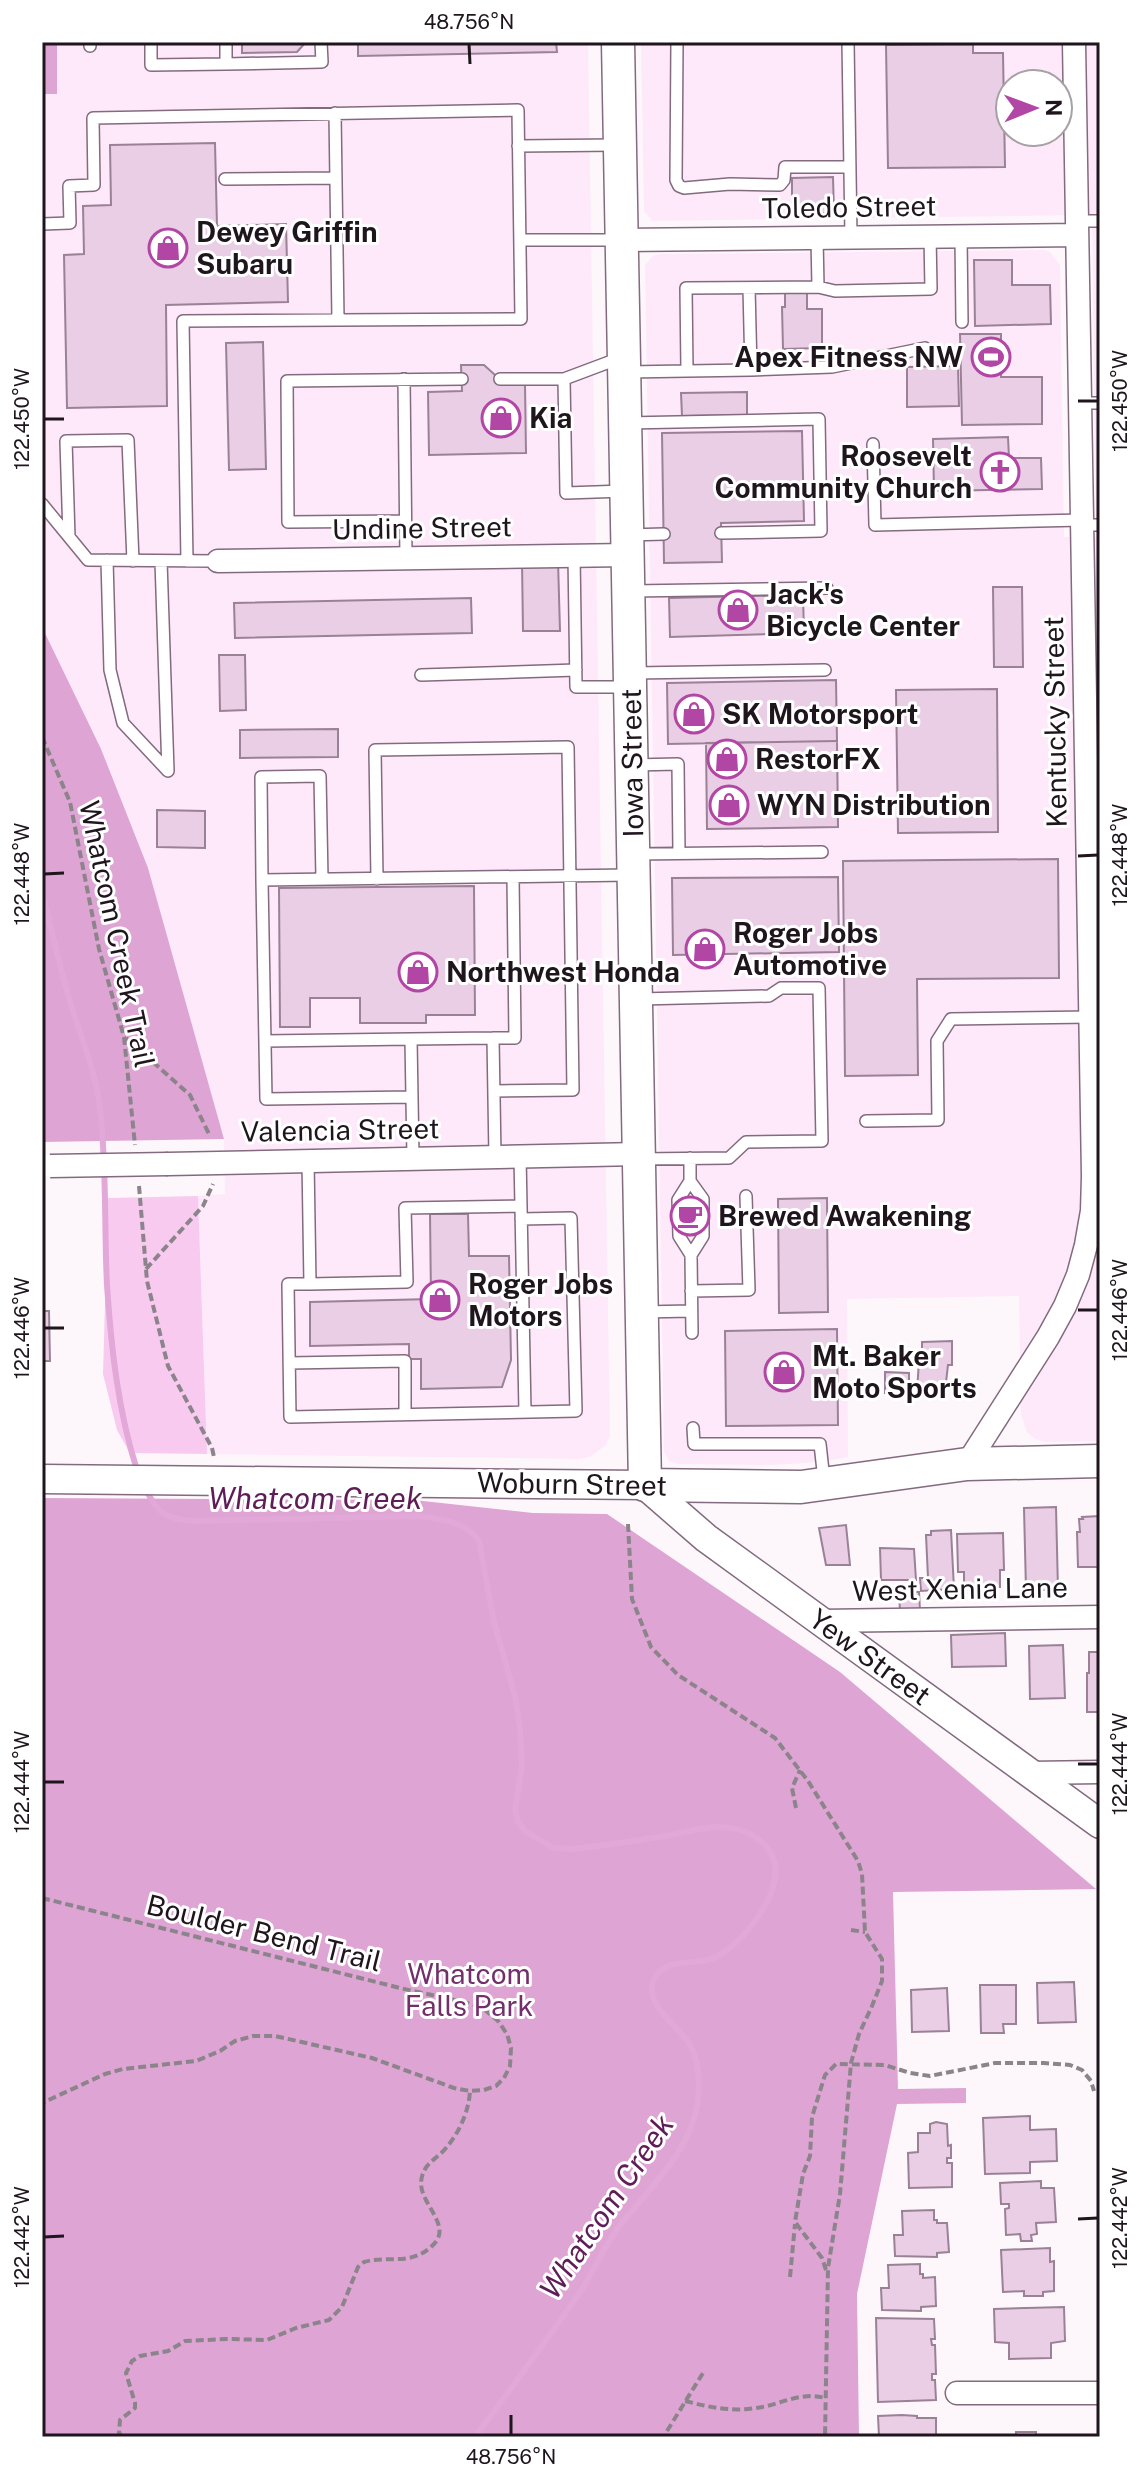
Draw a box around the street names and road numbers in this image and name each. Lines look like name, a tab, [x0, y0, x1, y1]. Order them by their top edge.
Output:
street label: Toledo Street	[761, 188, 937, 225]
street label: Undine Street	[332, 509, 512, 546]
street label: Kentucky Street	[1036, 616, 1073, 828]
street label: Iowa Street	[614, 688, 649, 838]
street label: Whatcom Creek Trail	[73, 798, 162, 1070]
street label: Valencia Street	[240, 1111, 440, 1148]
street label: Woburn Street	[477, 1465, 667, 1502]
street label: West Xenia Lane	[852, 1570, 1068, 1607]
street label: Yew Street	[803, 1602, 937, 1711]
street label: Boulder Bend Trail	[143, 1887, 385, 1978]

